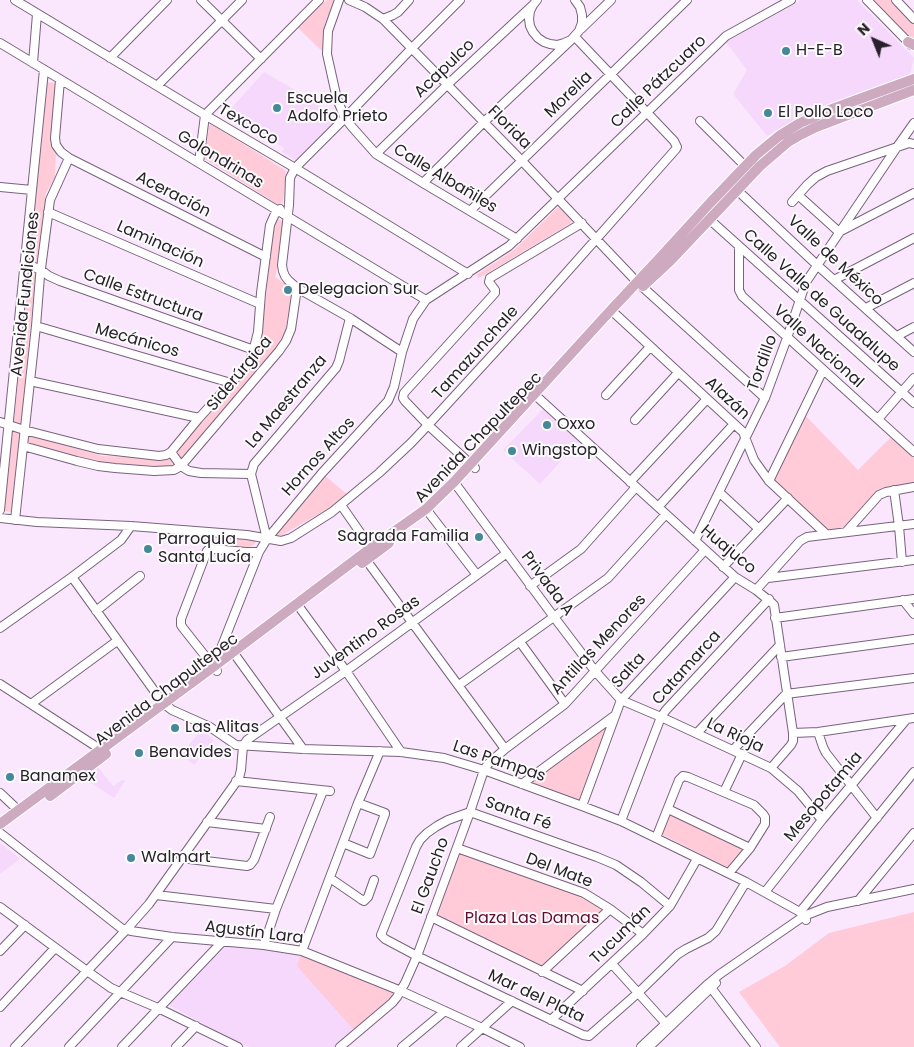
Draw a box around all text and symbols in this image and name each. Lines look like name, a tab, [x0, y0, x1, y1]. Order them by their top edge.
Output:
north arrow	[849, 15, 899, 65]
text: N	[853, 18, 874, 40]
street label: Calle Pátzcuaro	[607, 32, 711, 132]
street label: Acapulco	[411, 36, 479, 102]
place label: H-E-B	[796, 41, 843, 61]
marker: H-E-B	[780, 45, 792, 57]
street label: Morelia	[541, 68, 597, 122]
place label: Escuela Adolfo Prieto	[287, 89, 388, 127]
street label: Texcoco	[215, 100, 281, 150]
marker: Escuela Adolfo Prieto	[271, 102, 283, 114]
street label: Florida	[483, 102, 535, 154]
place label: El Pollo Loco	[778, 103, 873, 123]
marker: El Pollo Loco	[762, 107, 774, 119]
street label: Golondrinas	[173, 127, 267, 193]
street label: Calle Albañiles	[389, 140, 501, 218]
street label: Aceración	[132, 168, 214, 222]
street label: Avenida Fundiciones	[8, 211, 44, 377]
street label: Valle de México	[783, 212, 887, 310]
street label: Laminación	[113, 217, 207, 273]
street label: Calle Valle de Guadalupe	[739, 226, 903, 376]
street label: Calle Estructura	[80, 265, 206, 327]
place label: Delegacion Sur	[298, 280, 419, 300]
marker: Delegacion Sur	[282, 284, 294, 296]
street label: Tamazunchale	[429, 302, 523, 404]
street label: Valle Nacional	[769, 302, 867, 392]
street label: Mecánicos	[93, 320, 181, 362]
street label: Siderúrgica	[203, 333, 277, 415]
street label: Tordillo	[744, 333, 782, 393]
street label: La Maestranza	[242, 351, 332, 453]
street label: Avenida Chapultepec	[412, 369, 546, 507]
street label: Alazán	[701, 374, 753, 424]
street label: Hornos Altos	[279, 414, 359, 500]
place label: Oxxo	[557, 415, 595, 435]
marker: Oxxo	[541, 419, 553, 431]
place label: Wingstop	[522, 441, 598, 461]
marker: Wingstop	[506, 445, 518, 457]
street label: Huajuco	[696, 521, 760, 579]
place label: Sagrada Familia	[337, 527, 469, 547]
place label: Parroquia Santa Lucía	[158, 530, 251, 568]
marker: Sagrada Familia	[473, 531, 485, 543]
marker: Parroquia Santa Lucía	[142, 543, 154, 555]
street label: Privada A	[517, 548, 577, 620]
street label: Antillas Menores	[547, 591, 651, 699]
street label: Juventino Rosas	[308, 592, 424, 684]
street label: Catamarca	[649, 627, 725, 709]
street label: Avenida Chapultepec	[92, 630, 242, 750]
street label: Salta	[608, 649, 650, 693]
street label: La Rioja	[703, 714, 767, 758]
place label: Las Alitas	[185, 718, 259, 738]
marker: Las Alitas	[169, 722, 181, 734]
street label: Las Pampas	[450, 737, 548, 787]
place label: Benavides	[149, 743, 232, 763]
marker: Benavides	[133, 747, 145, 759]
street label: Mesopotamia	[781, 748, 867, 846]
place label: Banamex	[20, 767, 96, 787]
marker: Banamex	[4, 771, 16, 783]
street label: Santa Fé	[482, 793, 554, 835]
street label: El Gaucho	[408, 835, 454, 917]
place label: Walmart	[141, 848, 210, 868]
street label: Del Mate	[523, 850, 595, 892]
marker: Walmart	[125, 852, 137, 864]
street label: Tucumán	[587, 902, 655, 968]
park label: Plaza Las Damas	[465, 909, 599, 929]
street label: Agustín Lara	[204, 917, 304, 949]
street label: Mar del Plata	[485, 966, 587, 1028]

